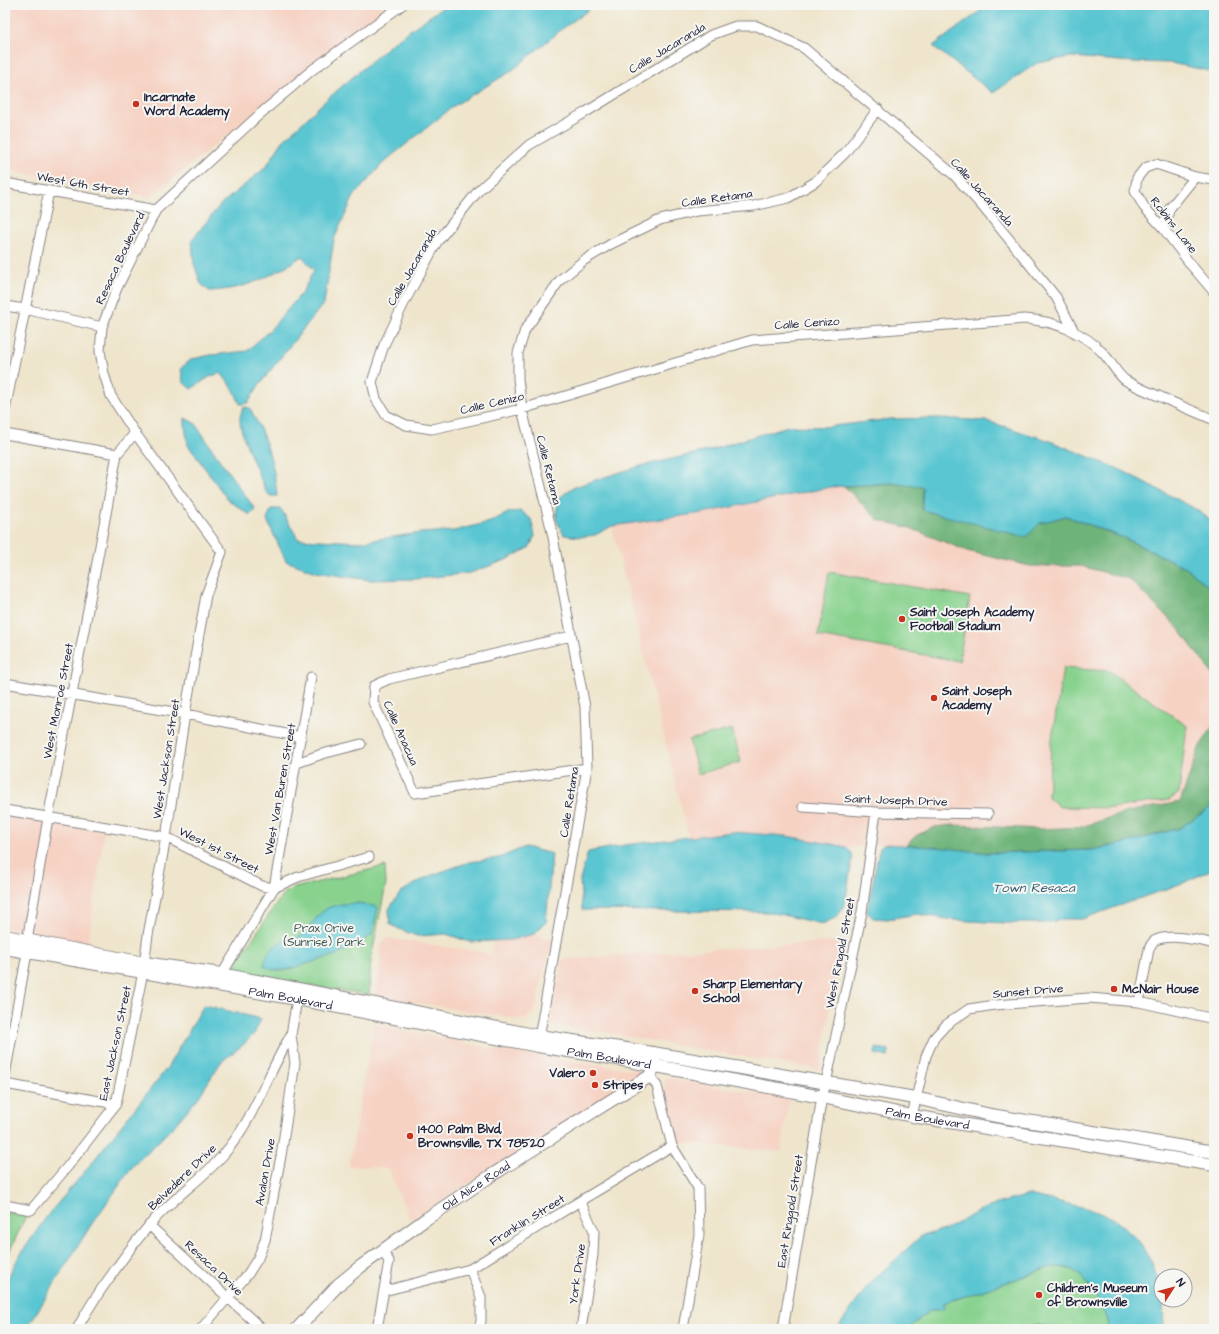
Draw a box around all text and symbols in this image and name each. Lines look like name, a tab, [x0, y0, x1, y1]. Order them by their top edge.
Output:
street label: Calle Jacaranda	[626, 19, 709, 78]
place label: Incarnate Word Academy	[143, 89, 230, 121]
marker: Incarnate Word Academy	[131, 99, 141, 109]
street label: Calle Jacaranda	[946, 154, 1017, 230]
street label: West 6th Street	[35, 168, 131, 201]
street label: Calle Retama	[681, 185, 753, 212]
street label: Robins Lane	[1146, 193, 1201, 258]
street label: Resaca Boulevard	[92, 209, 149, 307]
street label: Calle Jacaranda	[383, 225, 441, 309]
street label: Calle Cenizo	[774, 313, 840, 334]
street label: Calle Cenizo	[458, 388, 526, 419]
street label: Calle Retama	[532, 434, 565, 507]
place label: Saint Joseph Academy Football Stadium	[909, 604, 1035, 635]
marker: Saint Joseph Academy Football Stadium	[897, 614, 907, 624]
street label: West Monroe Street	[39, 642, 78, 761]
place label: Saint Joseph Academy	[941, 683, 1013, 715]
marker: Saint Joseph Academy	[929, 693, 939, 703]
street label: West Jackson Street	[149, 698, 184, 820]
street label: Calle Anacua	[379, 698, 422, 768]
street label: West Van Buren Street	[261, 722, 300, 856]
street label: Calle Retama	[556, 766, 583, 839]
street label: Saint Joseph Drive	[844, 790, 948, 811]
street label: West 1st Street	[176, 823, 262, 878]
water label: Town Resaca	[993, 879, 1076, 897]
street label: West Ringold Street	[821, 896, 861, 1010]
park label: Prax Orive (Sunrise) Park	[283, 920, 365, 951]
place label: Sharp Elementary School	[702, 976, 803, 1007]
street label: Sunset Drive	[992, 980, 1065, 1003]
place label: McNair House	[1122, 981, 1200, 998]
street label: Palm Boulevard	[247, 983, 334, 1015]
street label: East Jackson Street	[95, 984, 136, 1102]
marker: McNair House	[1109, 984, 1119, 994]
marker: Sharp Elementary School	[690, 986, 700, 996]
street label: Palm Boulevard	[566, 1043, 652, 1074]
place label: Valero	[549, 1065, 585, 1082]
marker: Valero	[588, 1068, 598, 1078]
place label: Stripes	[602, 1077, 643, 1095]
marker: Stripes	[590, 1080, 600, 1090]
street label: Palm Boulevard	[884, 1103, 970, 1134]
place label: 1400 Palm Blvd, Brownsville, TX 78520	[418, 1121, 545, 1152]
marker: 1400 Palm Blvd, Brownsville, TX 78520	[405, 1131, 415, 1141]
street label: Avalon Drive	[251, 1136, 280, 1207]
street label: Belvedere Drive	[144, 1140, 221, 1214]
street label: East Ringgold Street	[773, 1153, 809, 1269]
street label: Old Alice Road	[439, 1158, 514, 1215]
street label: Franklin Street	[486, 1190, 568, 1250]
street label: Resaca Drive	[181, 1237, 247, 1300]
street label: York Drive	[565, 1242, 590, 1305]
north arrow	[1153, 1268, 1193, 1308]
text: N	[1173, 1275, 1189, 1290]
place label: Children’s Museum of Brownsville	[1047, 1280, 1148, 1311]
marker: Children’s Museum of Brownsville	[1034, 1290, 1044, 1300]

